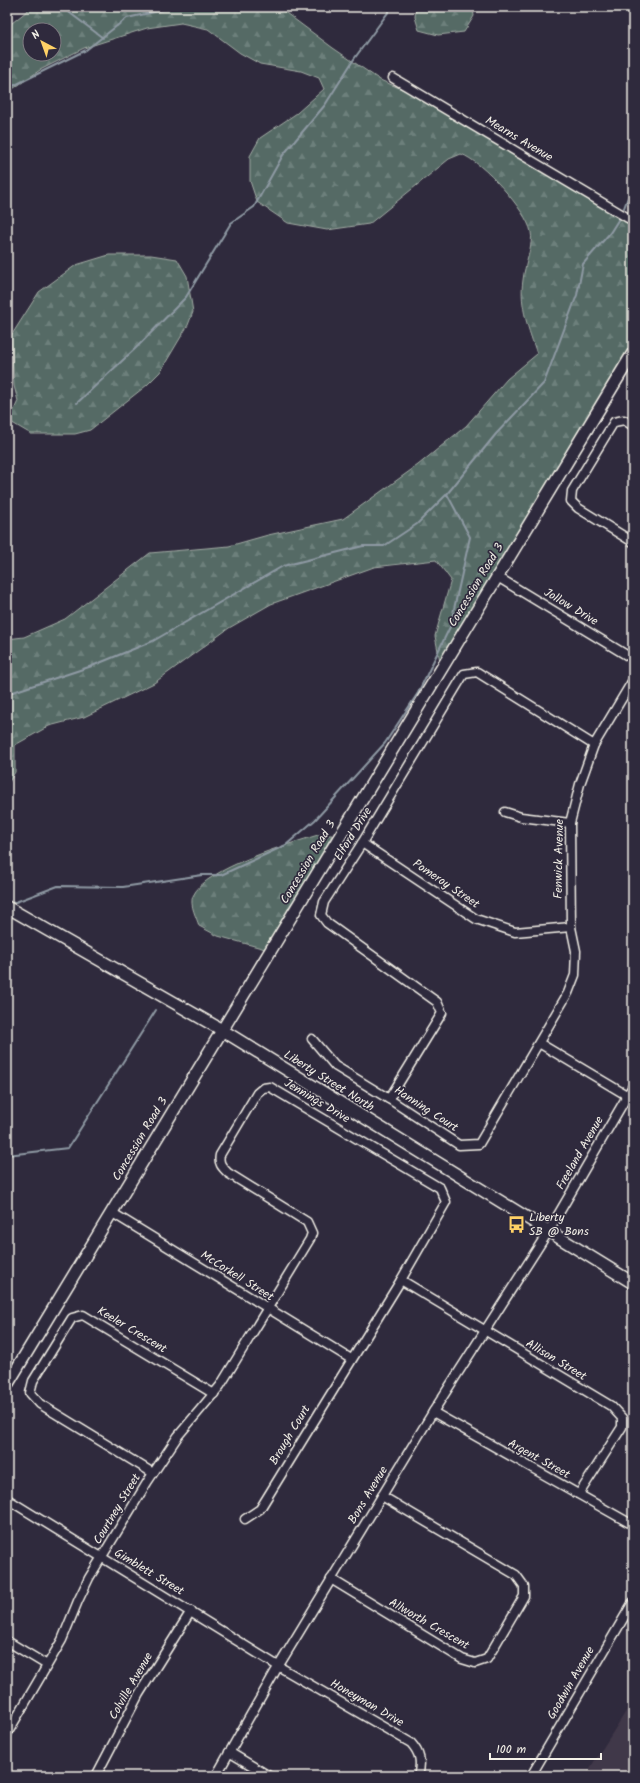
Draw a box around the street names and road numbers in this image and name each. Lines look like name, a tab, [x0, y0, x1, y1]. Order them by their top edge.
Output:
street label: Mearns Avenue	[481, 111, 557, 167]
street label: Concession Road 3	[443, 539, 509, 631]
street label: Jollow Drive	[540, 583, 602, 631]
street label: Elford Drive	[329, 803, 377, 864]
street label: Concession Road 3	[275, 816, 341, 908]
street label: Fenwick Avenue	[549, 818, 569, 899]
street label: Pomeroy Street	[409, 855, 484, 914]
street label: Liberty Street North	[280, 1045, 378, 1117]
street label: Jennings Drive	[281, 1074, 354, 1128]
street label: Hanning Court	[390, 1081, 462, 1137]
street label: Concession Road 3	[107, 1093, 173, 1185]
street label: Freeland Avenue	[551, 1112, 609, 1193]
street label: McCorkell Street	[197, 1246, 278, 1306]
street label: Keeler Crescent	[93, 1302, 171, 1359]
street label: Allison Street	[522, 1334, 590, 1386]
street label: Brough Court	[265, 1401, 316, 1469]
street label: Argent Street	[504, 1434, 574, 1484]
street label: Bons Avenue	[343, 1462, 393, 1528]
street label: Courtney Street	[88, 1470, 146, 1548]
street label: Gimblett Street	[110, 1544, 188, 1601]
street label: Allworth Crescent	[385, 1593, 473, 1655]
street label: Goodwin Avenue	[542, 1642, 600, 1723]
street label: Colville Avenue	[104, 1648, 158, 1723]
street label: Honeyman Drive	[327, 1674, 408, 1732]

